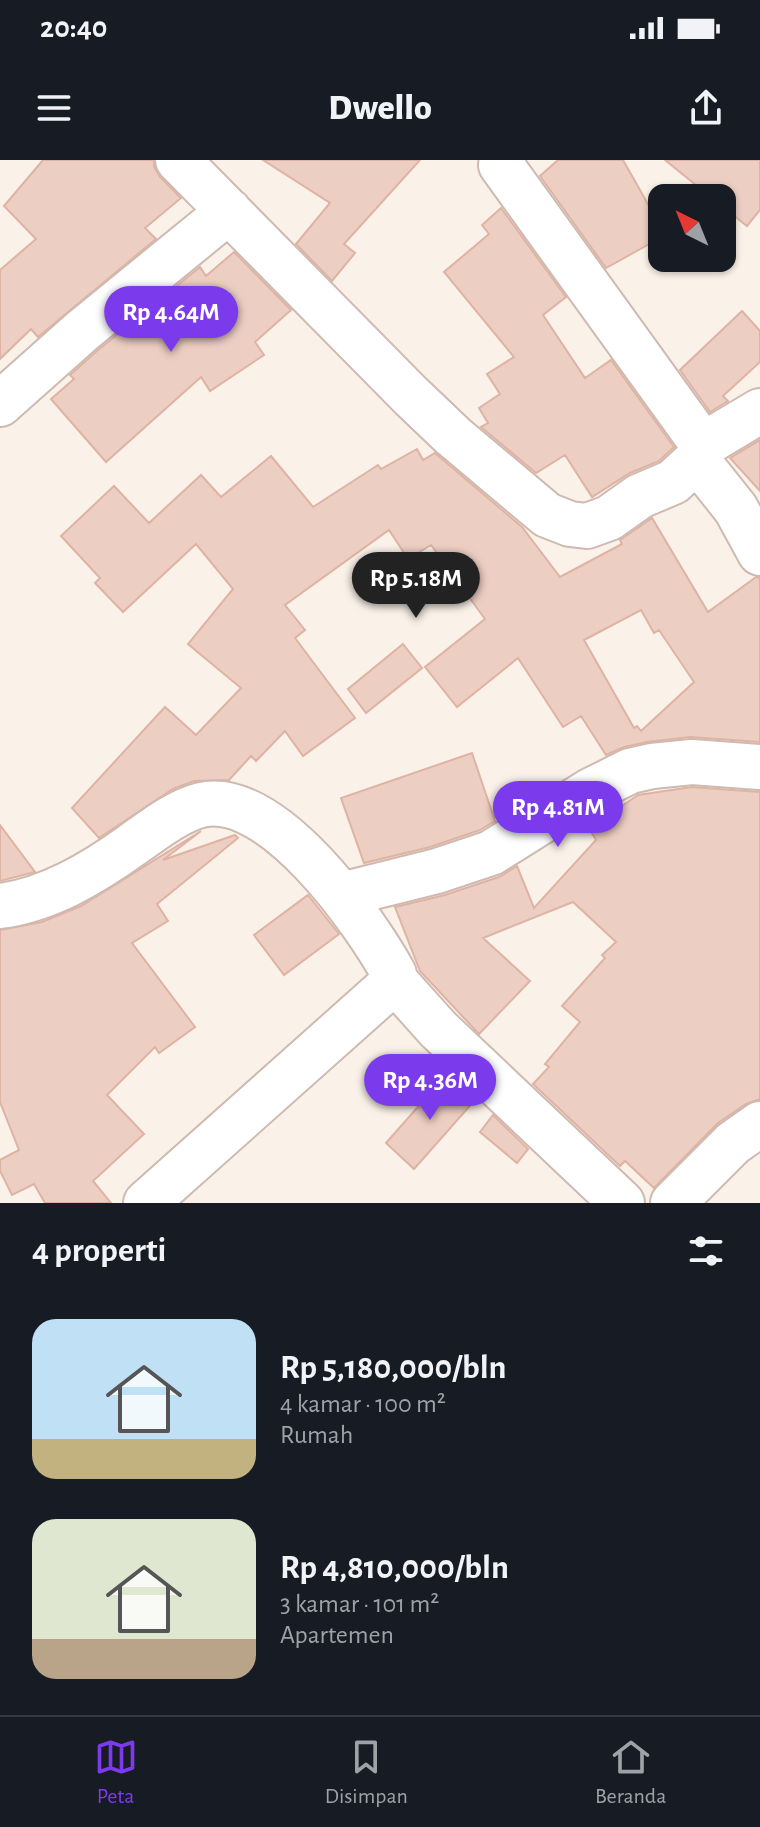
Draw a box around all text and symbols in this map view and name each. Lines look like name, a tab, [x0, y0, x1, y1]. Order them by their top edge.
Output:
text: 20:40	[40, 13, 107, 43]
icon: menu	[32, 86, 76, 130]
icon: share	[684, 86, 728, 130]
text: Dwello	[328, 90, 432, 126]
north arrow	[648, 184, 736, 272]
map controls	[648, 184, 736, 272]
pin: Rp 4.64M	[88, 286, 254, 354]
text: Rp 4.64M	[122, 299, 220, 325]
pin: Rp 5.18M	[333, 552, 499, 620]
text: Rp 5.18M	[370, 565, 462, 591]
pin: Rp 4.81M	[475, 781, 641, 849]
text: Rp 4.81M	[511, 794, 605, 820]
pin: Rp 4.36M	[347, 1054, 513, 1122]
text: Rp 4.36M	[382, 1067, 478, 1093]
icon: filters	[684, 1229, 728, 1273]
text: 4 properti	[32, 1234, 166, 1268]
icon: home	[96, 1351, 192, 1447]
text: Rp 5,180,000/bln	[280, 1351, 507, 1385]
text: 4 kamar · 100 m²	[280, 1391, 446, 1417]
text: Rumah	[280, 1422, 353, 1448]
icon: home	[96, 1551, 192, 1647]
text: Rp 4,810,000/bln	[280, 1551, 509, 1585]
text: 3 kamar · 101 m²	[280, 1591, 439, 1617]
text: Apartemen	[280, 1622, 394, 1648]
tab: Peta	[94, 1735, 138, 1809]
tab: Disimpan	[325, 1735, 408, 1809]
tab: Beranda	[595, 1735, 666, 1809]

